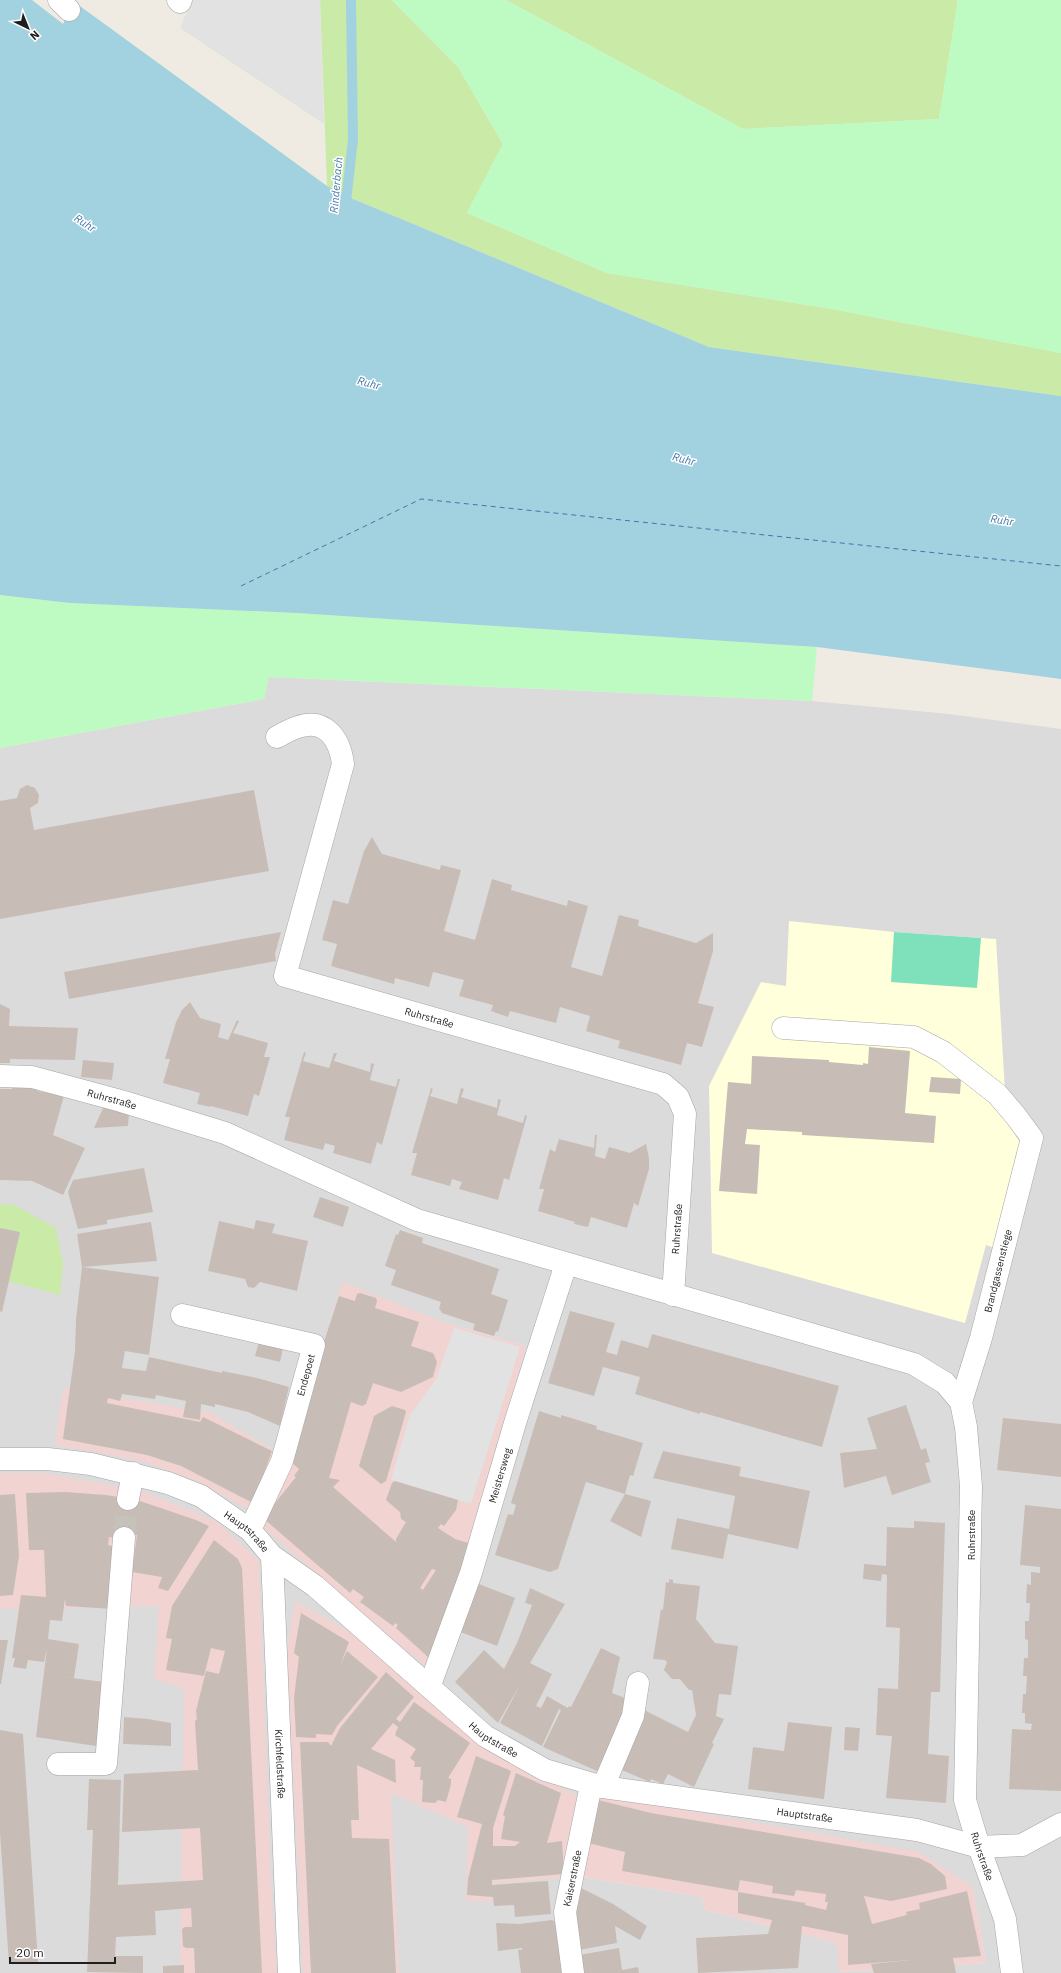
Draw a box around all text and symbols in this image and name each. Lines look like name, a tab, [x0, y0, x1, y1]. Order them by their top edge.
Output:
north arrow	[8, 8, 48, 48]
text: N	[27, 27, 43, 43]
water label: Rinderbach	[327, 156, 345, 214]
water label: Ruhr	[72, 211, 99, 236]
water label: Ruhr	[356, 373, 383, 393]
water label: Ruhr	[671, 449, 698, 469]
water label: Ruhr	[990, 511, 1015, 529]
street label: Ruhrstraße	[403, 1004, 456, 1031]
street label: Ruhrstraße	[86, 1086, 139, 1112]
street label: Ruhrstraße	[669, 1203, 685, 1255]
street label: Brandgassenstiege	[981, 1227, 1015, 1314]
street label: Endepoet	[294, 1352, 318, 1398]
street label: Meistersweg	[485, 1446, 514, 1504]
street label: Hauptstraße	[222, 1508, 272, 1555]
street label: Ruhrstraße	[965, 1509, 978, 1560]
street label: Hauptstraße	[466, 1718, 521, 1760]
street label: Kirchfeldstraße	[273, 1729, 288, 1799]
street label: Hauptstraße	[776, 1804, 834, 1825]
street label: Ruhrstraße	[968, 1830, 997, 1883]
street label: Kaiserstraße	[560, 1848, 584, 1908]
scale bar	[10, 1939, 115, 1965]
text: 20 m	[16, 1945, 44, 1960]

